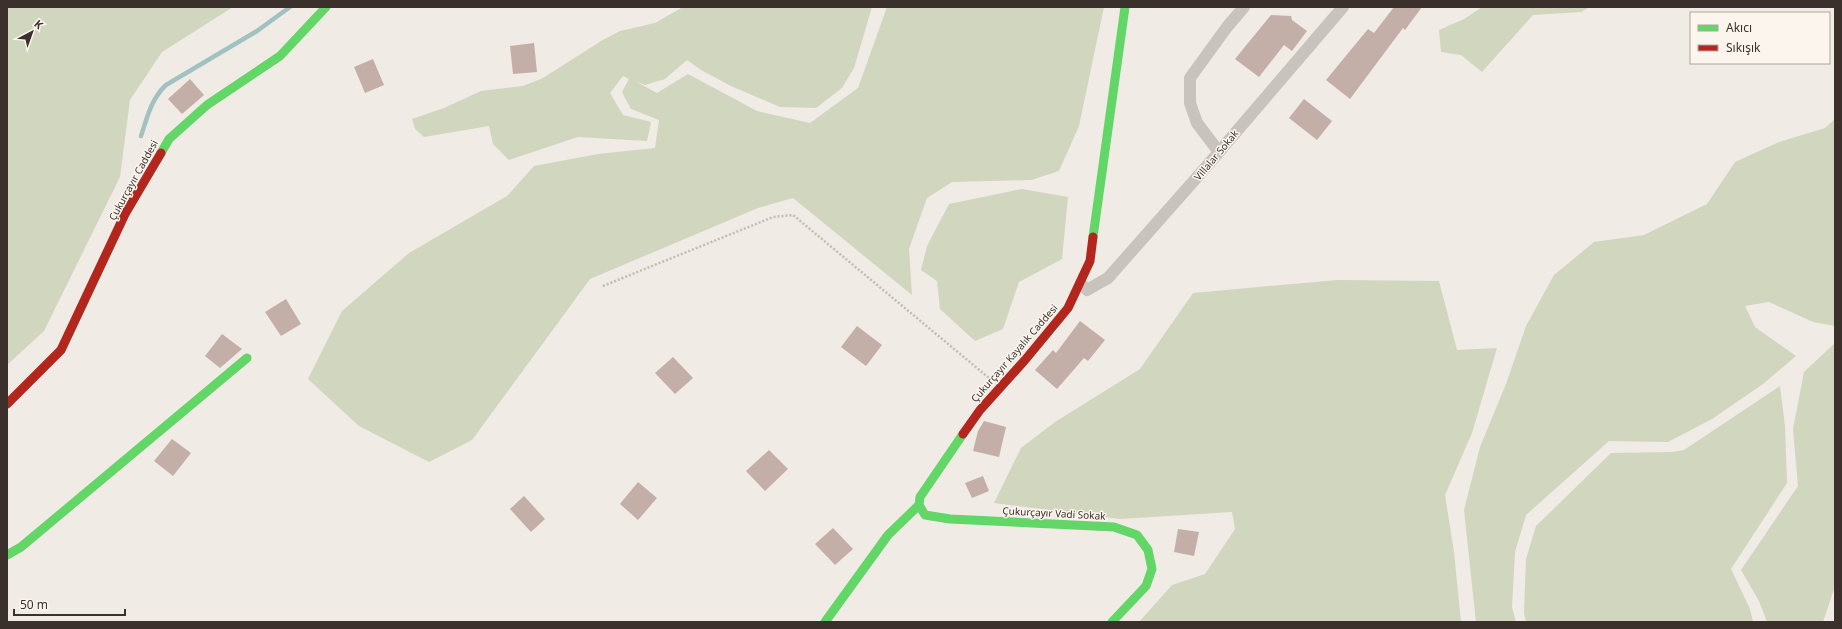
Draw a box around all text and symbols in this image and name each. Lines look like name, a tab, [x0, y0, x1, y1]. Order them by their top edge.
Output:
north arrow	[12, 12, 52, 52]
legend	[1690, 12, 1830, 64]
text: K	[31, 16, 47, 33]
text: Akıcı	[1726, 19, 1752, 36]
text: Sıkışık	[1726, 39, 1761, 56]
street label: Villalar Sokak	[1191, 126, 1242, 183]
street label: Çukurçayır Caddesi	[105, 137, 161, 223]
street label: Çukurçayır Kayalık Caddesi	[968, 301, 1060, 405]
street label: Çukurçayır Vadi Sokak	[1002, 503, 1107, 523]
scale bar	[14, 591, 125, 617]
text: 50 m	[20, 596, 48, 613]

